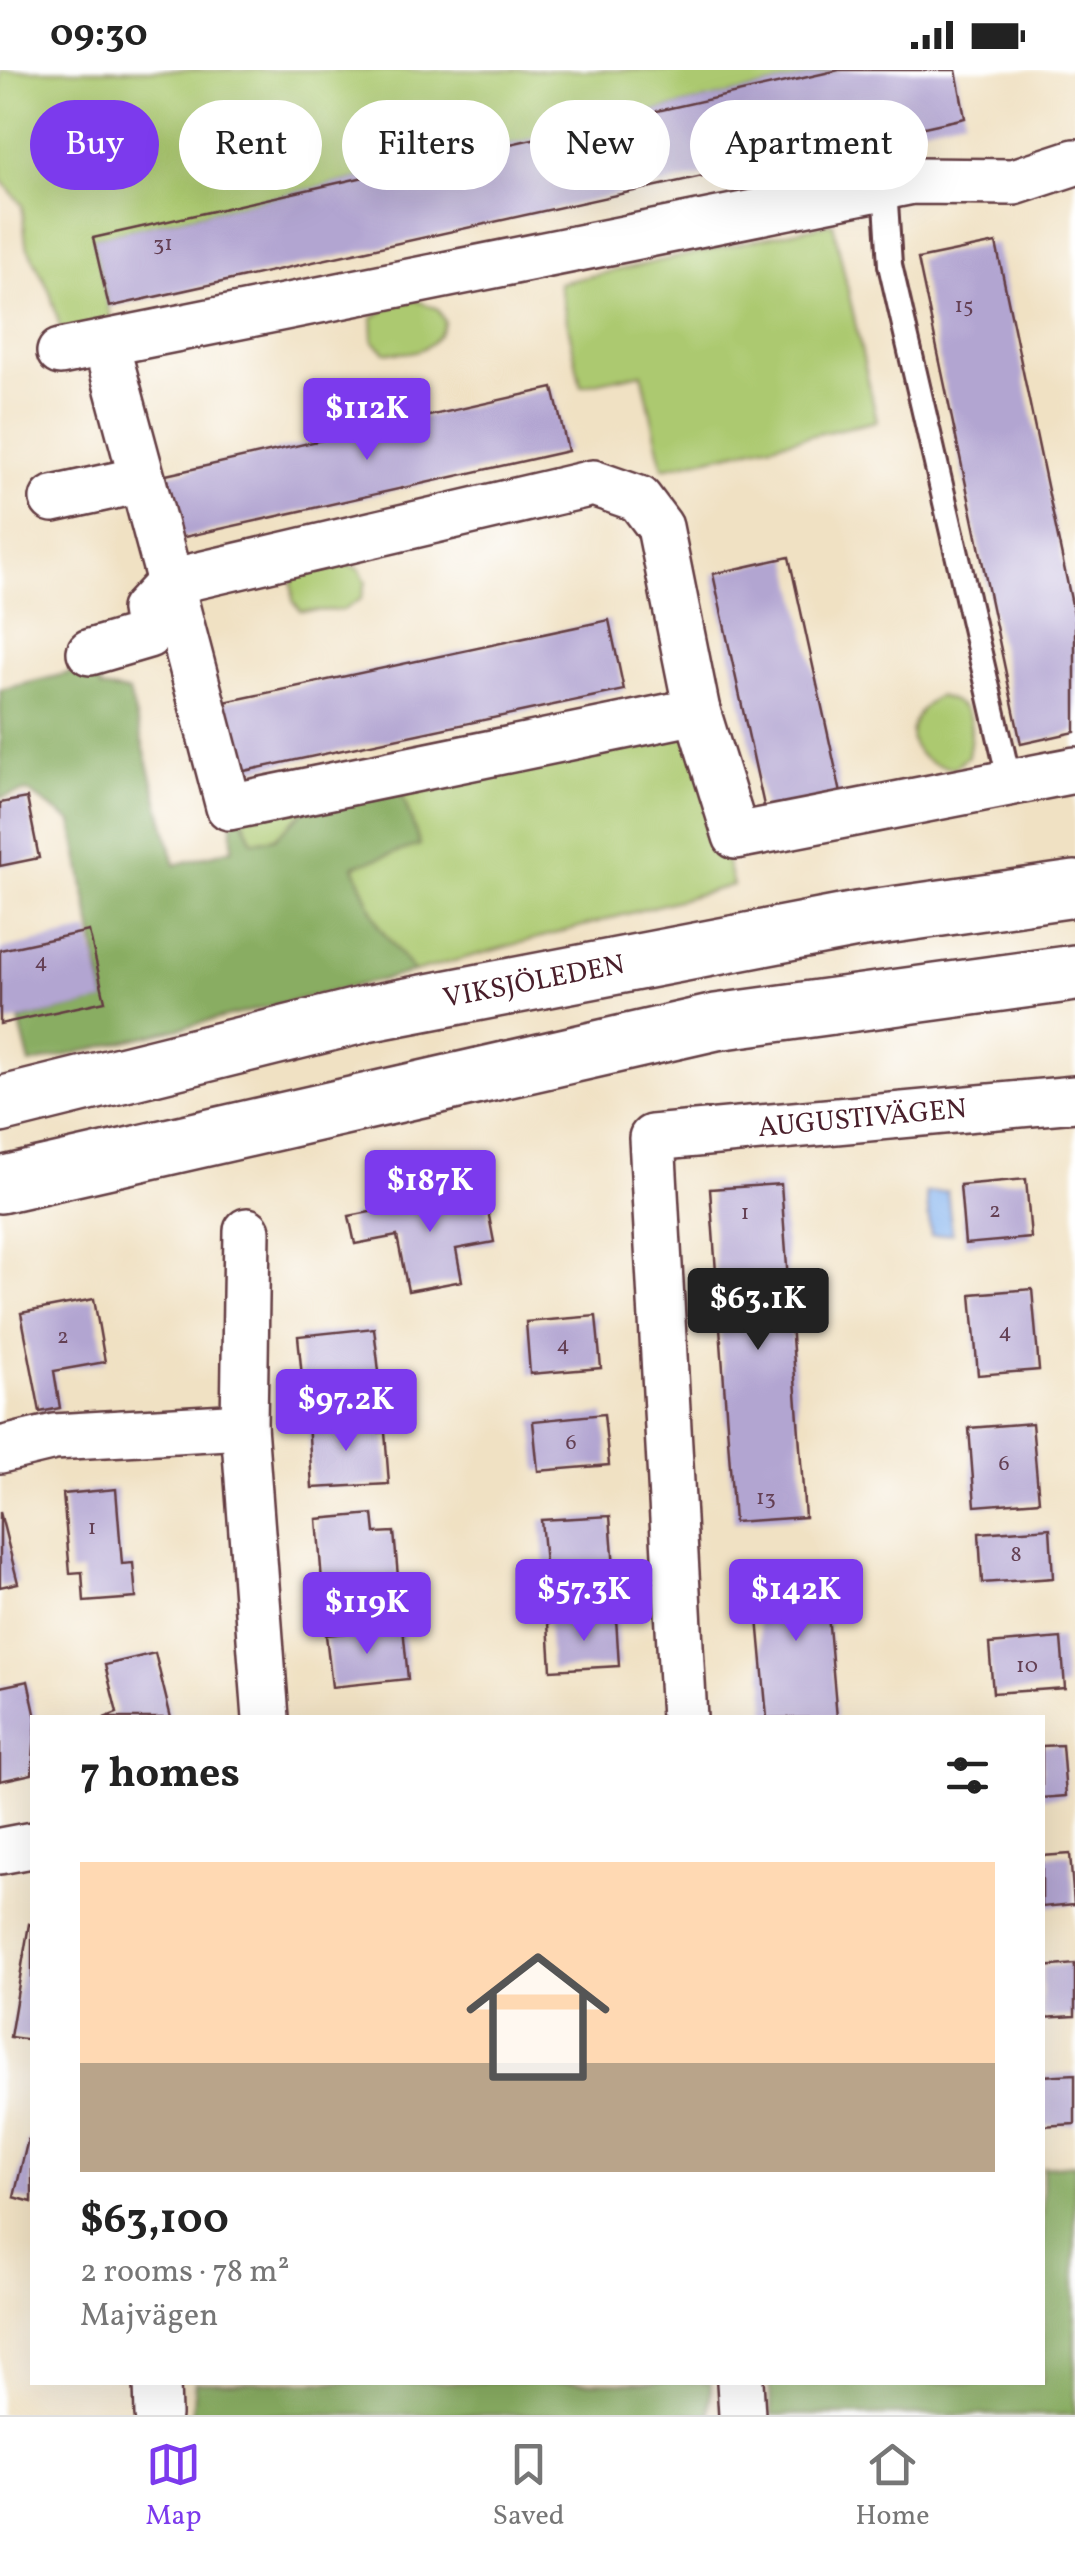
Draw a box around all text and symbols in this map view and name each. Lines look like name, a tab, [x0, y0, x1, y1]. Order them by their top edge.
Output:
text: 09:30	[50, 9, 148, 62]
chip: Buy	[30, 100, 159, 190]
chip: Rent	[179, 100, 322, 190]
chip: Filters	[342, 100, 510, 190]
chip: New	[530, 100, 670, 190]
chip: Apartment	[690, 100, 928, 190]
house number: 31	[153, 229, 173, 260]
house number: 15	[954, 291, 974, 322]
pin: $112K	[297, 378, 437, 463]
text: $112K	[325, 388, 409, 432]
street label: VIKSJÖLEDEN	[440, 945, 628, 1018]
house number: 4	[34, 947, 48, 978]
street label: AUGUSTIVÄGEN	[756, 1090, 968, 1148]
pin: $187K	[360, 1150, 500, 1235]
text: $187K	[387, 1160, 473, 1204]
house number: 2	[989, 1196, 1001, 1227]
house number: 1	[741, 1198, 749, 1229]
pin: $63.1K	[677, 1268, 839, 1353]
text: $63.1K	[710, 1278, 806, 1322]
house number: 4	[998, 1317, 1012, 1348]
house number: 2	[57, 1322, 69, 1353]
house number: 4	[556, 1330, 570, 1361]
pin: $97.2K	[265, 1369, 427, 1454]
text: $97.2K	[298, 1379, 394, 1423]
house number: 6	[565, 1428, 577, 1459]
house number: 6	[998, 1449, 1010, 1480]
house number: 13	[756, 1483, 776, 1514]
house number: 1	[88, 1513, 96, 1544]
house number: 8	[1010, 1540, 1022, 1571]
pin: $57.3K	[503, 1559, 665, 1644]
pin: $142K	[726, 1559, 866, 1644]
text: $57.3K	[537, 1569, 631, 1613]
text: $142K	[751, 1569, 841, 1613]
pin: $119K	[297, 1572, 437, 1657]
text: $119K	[325, 1582, 409, 1626]
house number: 10	[1016, 1651, 1038, 1682]
text: 7 homes	[80, 1746, 240, 1805]
icon: filters	[940, 1748, 995, 1803]
icon: home	[448, 1927, 628, 2107]
text: $63,100	[80, 2192, 229, 2251]
text: 2 rooms · 78 m²	[80, 2251, 290, 2295]
text: Majvägen	[80, 2295, 218, 2339]
tab: Map	[145, 2437, 202, 2536]
tab: Saved	[492, 2437, 565, 2536]
tab: Home	[855, 2437, 930, 2536]

